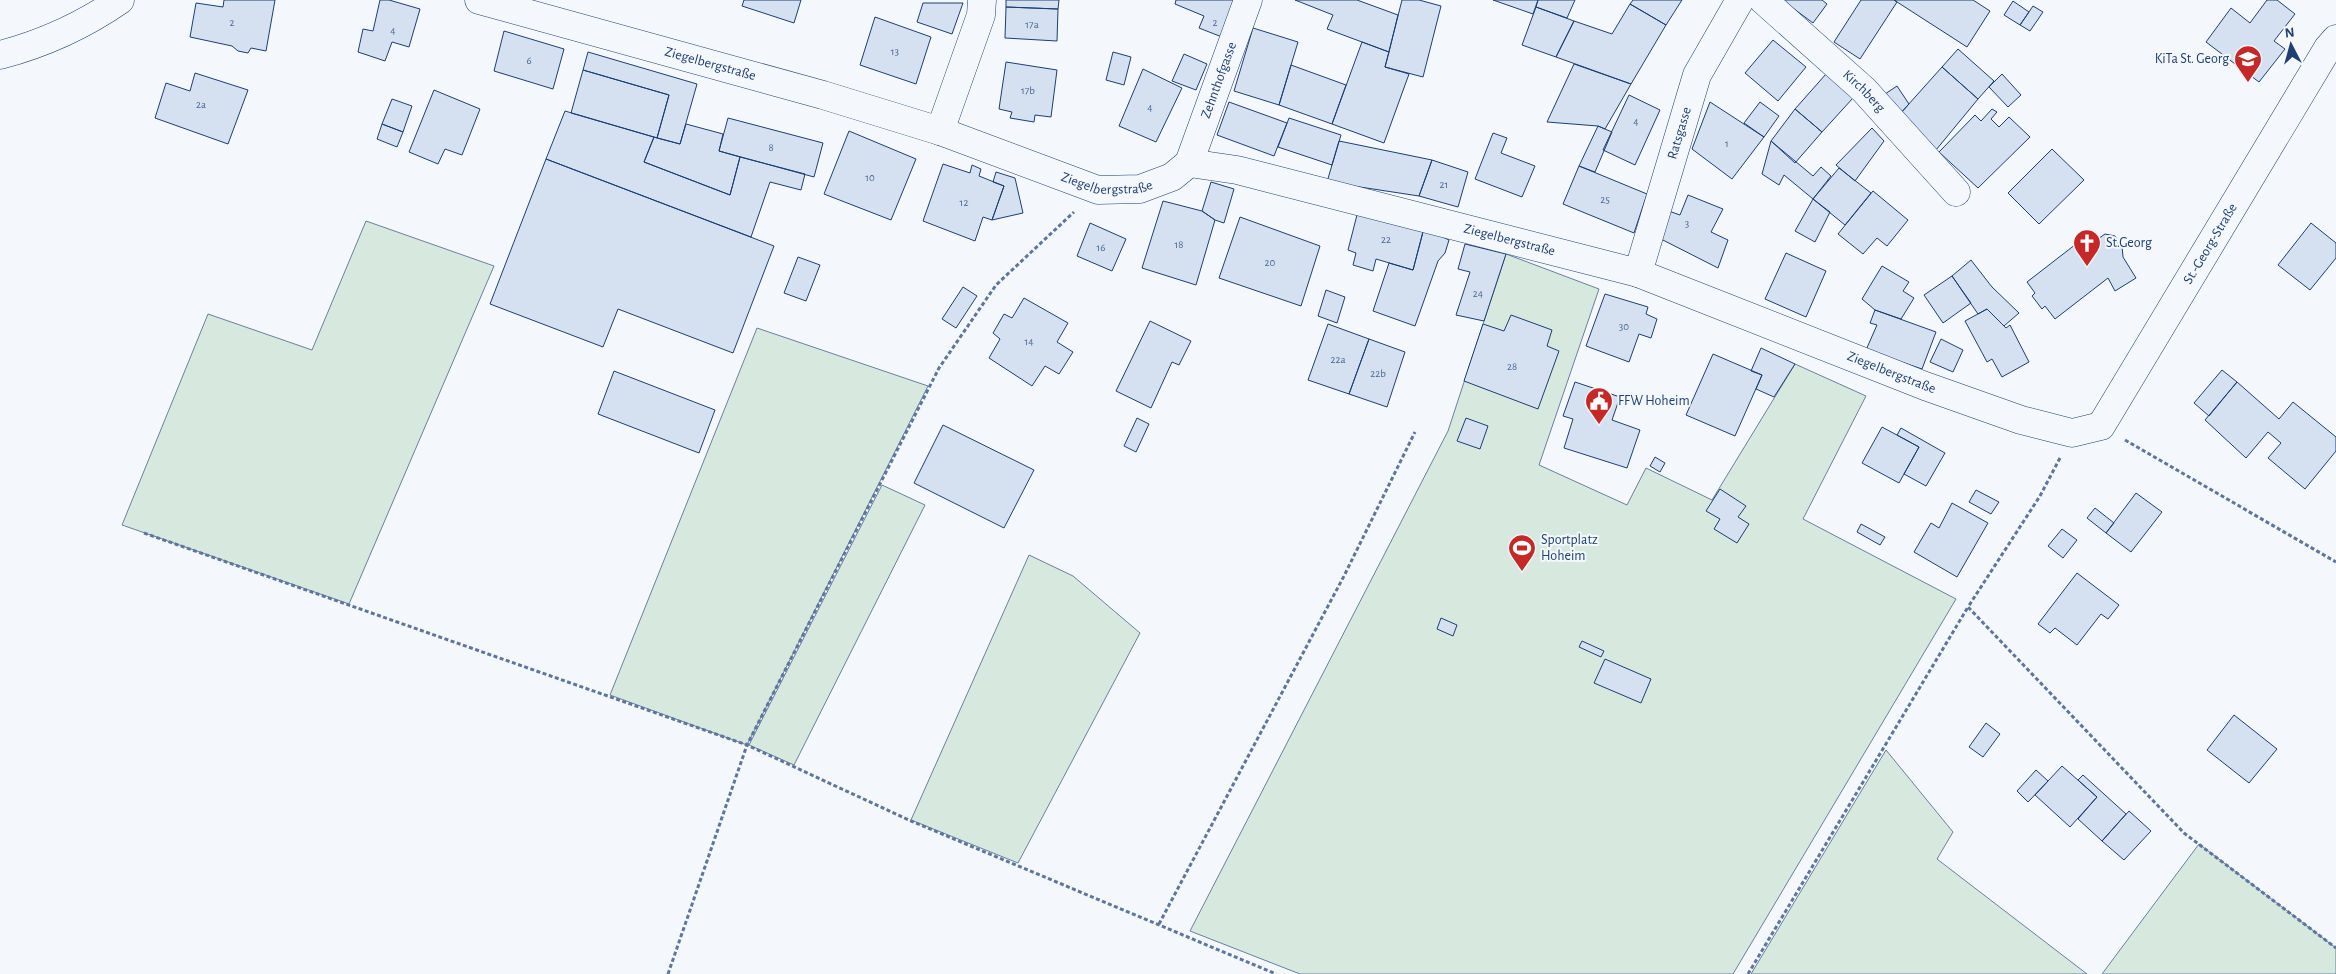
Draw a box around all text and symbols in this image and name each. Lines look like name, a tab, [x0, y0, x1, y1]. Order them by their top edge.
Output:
house number: 2	[229, 17, 235, 28]
house number: 2	[1212, 17, 1218, 28]
house number: 17a	[1025, 19, 1039, 30]
north arrow	[2266, 20, 2316, 70]
house number: 4	[390, 25, 396, 36]
text: N	[2284, 26, 2295, 41]
street label: Zehnthofgasse	[1199, 40, 1239, 120]
school or university icon: KiTa St. Georg	[2233, 44, 2263, 83]
street label: Ziegelbergstraße	[663, 45, 757, 83]
house number: 13	[891, 46, 900, 57]
place label: KiTa St. Georg	[2155, 52, 2229, 66]
house number: 6	[526, 55, 532, 66]
street label: Kirchberg	[1840, 68, 1888, 115]
house number: 17b	[1021, 85, 1035, 96]
house number: 2a	[196, 99, 206, 110]
house number: 4	[1147, 102, 1153, 113]
street label: Ratsgasse	[1665, 105, 1694, 161]
house number: 4	[1633, 116, 1639, 127]
house number: 1	[1725, 138, 1729, 149]
house number: 8	[768, 142, 774, 153]
street label: Ziegelbergstraße	[1059, 170, 1155, 197]
house number: 10	[865, 172, 875, 183]
house number: 21	[1440, 179, 1448, 190]
house number: 25	[1600, 194, 1610, 205]
house number: 12	[960, 197, 968, 208]
street label: St.-Georg-Straße	[2181, 201, 2240, 287]
house number: 3	[1685, 218, 1690, 229]
street label: Ziegelbergstraße	[1462, 222, 1557, 258]
church icon: St.Georg	[2072, 228, 2102, 267]
house number: 22	[1381, 234, 1391, 245]
place label: St.Georg	[2106, 236, 2152, 250]
house number: 18	[1175, 239, 1184, 250]
house number: 16	[1097, 242, 1105, 253]
house number: 20	[1265, 257, 1276, 268]
house number: 24	[1473, 288, 1483, 299]
house number: 30	[1619, 321, 1629, 332]
house number: 14	[1024, 336, 1034, 347]
street label: Ziegelbergstraße	[1845, 349, 1937, 396]
house number: 22a	[1330, 354, 1346, 365]
house number: 28	[1507, 361, 1517, 372]
house number: 22b	[1370, 368, 1386, 379]
public building icon: FFW Hoheim	[1584, 386, 1614, 425]
place label: FFW Hoheim	[1618, 394, 1690, 408]
sports icon: Sportplatz Hoheim	[1507, 533, 1537, 572]
place label: Sportplatz Hoheim	[1541, 533, 1598, 563]

